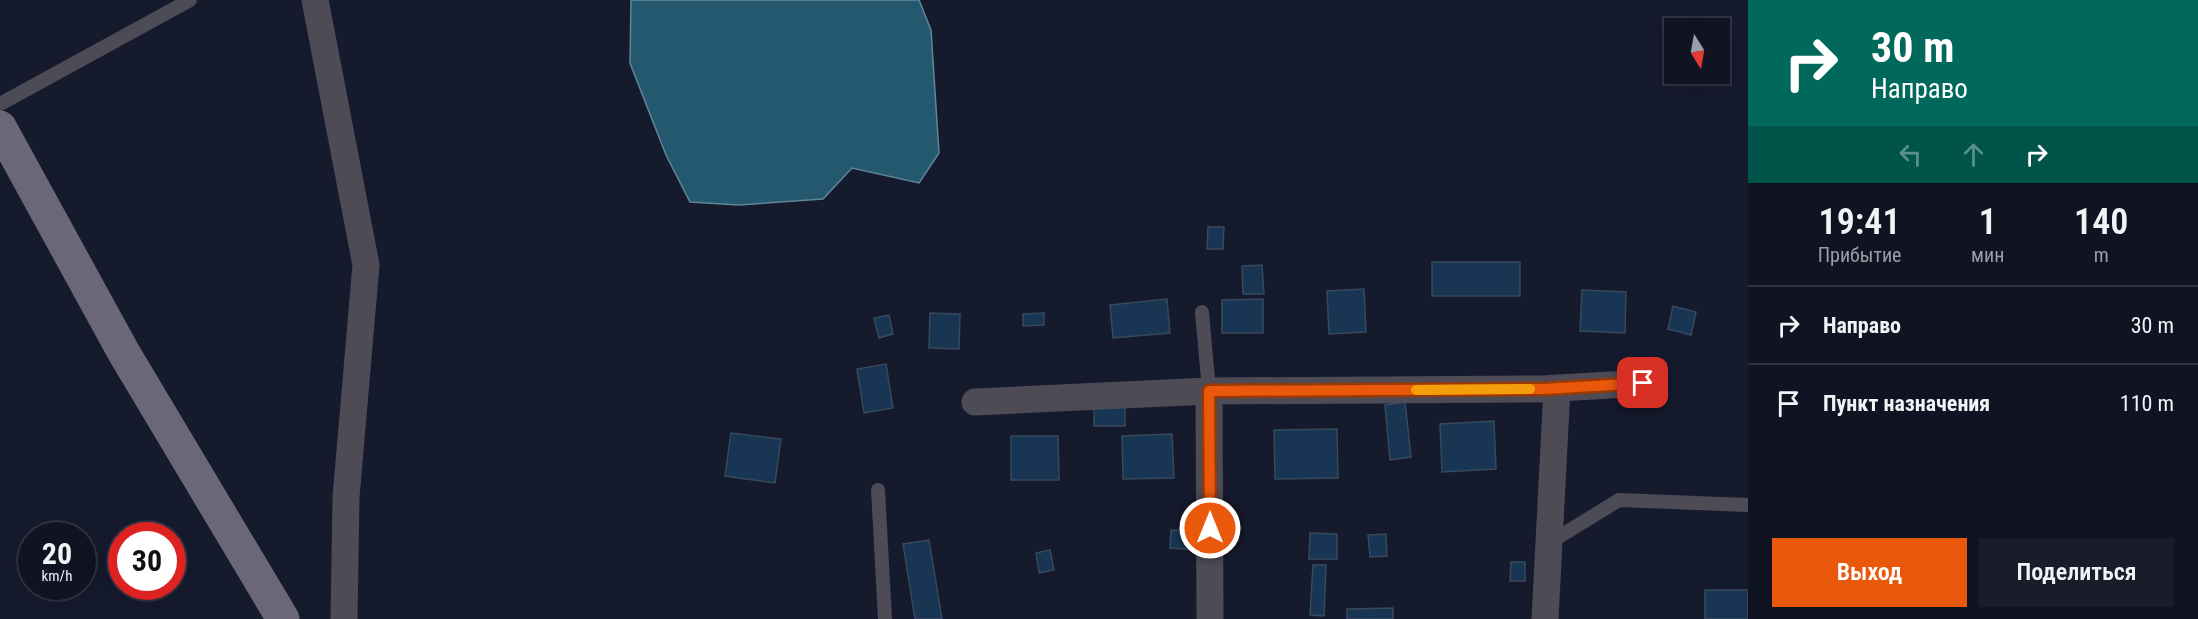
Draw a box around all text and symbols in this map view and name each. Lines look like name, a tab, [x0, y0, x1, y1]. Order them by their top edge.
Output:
north arrow	[1664, 18, 1730, 84]
map controls	[1664, 18, 1730, 84]
text: 30 m	[1871, 23, 1954, 72]
icon: right	[1772, 24, 1850, 102]
text: Направо	[1871, 73, 1968, 105]
icon: left	[1894, 138, 1927, 171]
icon: ahead	[1957, 138, 1990, 171]
icon: right	[2020, 138, 2053, 171]
text: 19:41	[1819, 201, 1901, 243]
text: 1	[1979, 201, 1997, 243]
text: 140	[2074, 201, 2128, 243]
text: Прибытие	[1818, 243, 1901, 267]
text: мин	[1971, 243, 2004, 267]
text: m	[2094, 243, 2109, 267]
icon: right	[1772, 309, 1805, 342]
text: Направо	[1823, 313, 1901, 338]
text: 30 m	[2131, 313, 2174, 338]
pin	[1617, 357, 1668, 408]
icon: arrive	[1626, 366, 1659, 399]
icon: arrive	[1772, 387, 1805, 420]
text: Пункт назначения	[1823, 391, 1990, 416]
text: 110 m	[2120, 391, 2174, 416]
position arrow	[1178, 496, 1242, 560]
speed limit sign: 30	[108, 522, 186, 600]
text: 20	[42, 536, 72, 571]
button: Выход	[1772, 538, 1967, 607]
button: Поделиться	[1979, 538, 2174, 607]
text: km/h	[42, 567, 72, 585]

